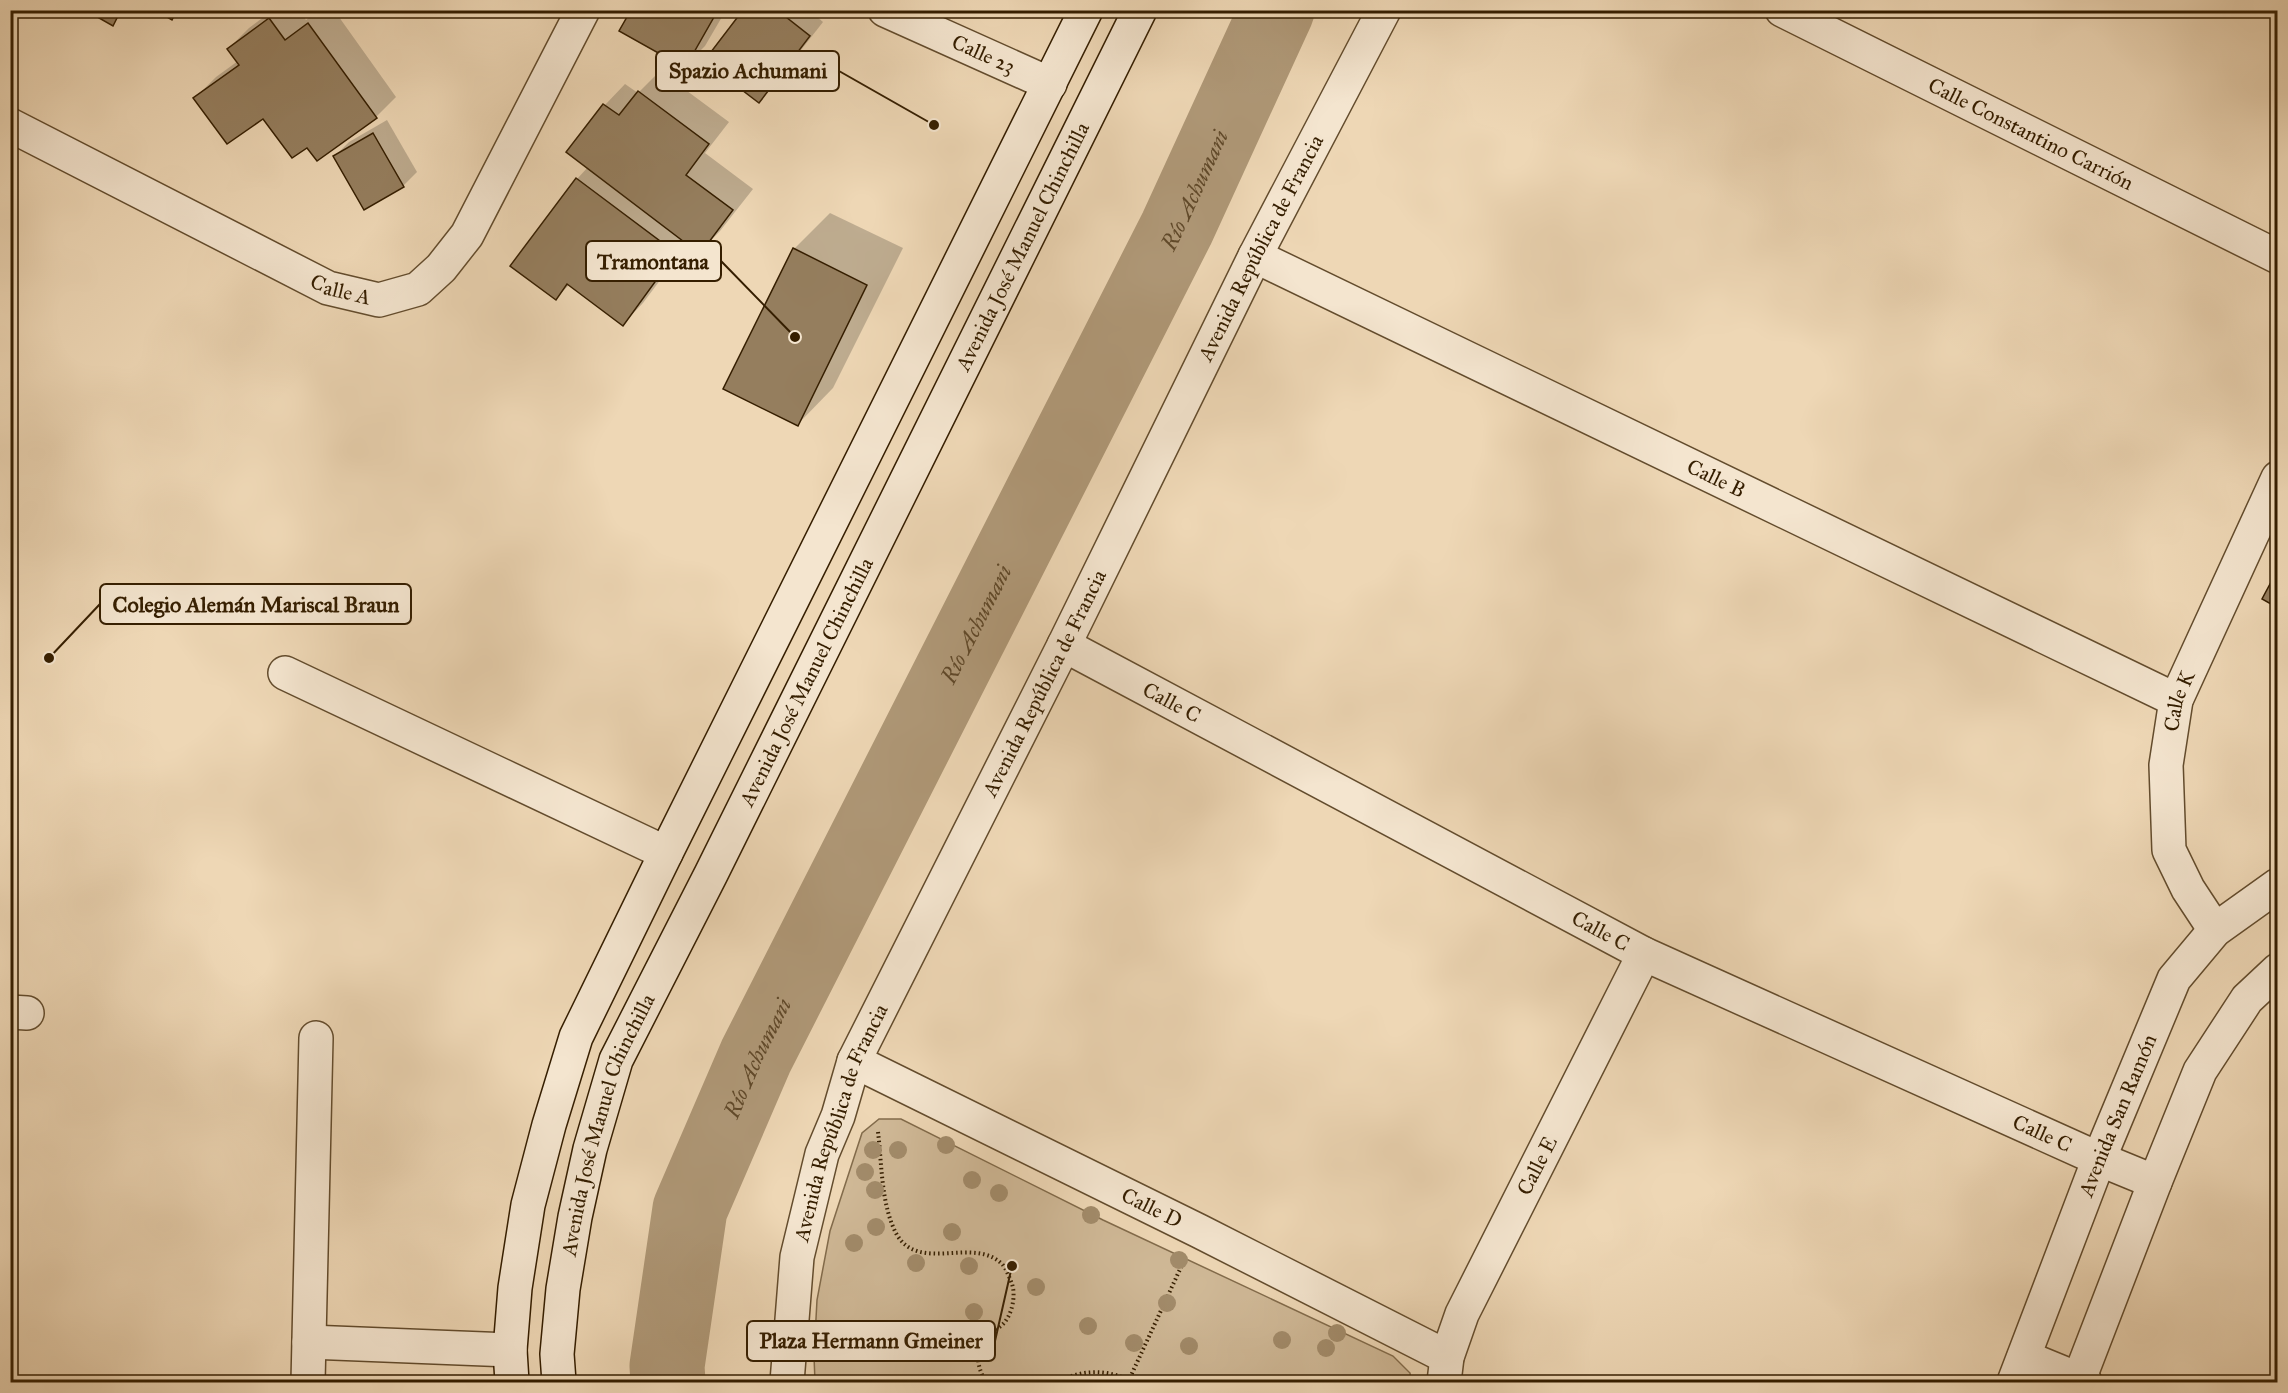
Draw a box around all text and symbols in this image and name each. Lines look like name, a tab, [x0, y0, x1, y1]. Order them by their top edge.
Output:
street label: Calle 23	[948, 29, 1019, 80]
callout: Spazio Achumani	[656, 51, 839, 91]
text: Spazio Achumani	[669, 57, 828, 84]
street label: Calle Constantino Carrión	[1924, 72, 2138, 196]
street label: Avenida José Manuel Chinchilla	[949, 118, 1095, 376]
water label: Río Achumani	[1154, 125, 1234, 255]
street label: Avenida República de Francia	[1192, 130, 1329, 366]
callout: Tramontana	[586, 241, 721, 281]
text: Tramontana	[596, 248, 710, 275]
street label: Calle A	[306, 268, 373, 311]
street label: Calle B	[1683, 453, 1750, 503]
street label: Avenida José Manuel Chinchilla	[733, 553, 879, 811]
water label: Río Achumani	[934, 560, 1017, 689]
street label: Avenida República de Francia	[976, 565, 1112, 802]
callout: Colegio Alemán Mariscal Braun	[100, 584, 411, 624]
text: Colegio Alemán Mariscal Braun	[113, 591, 400, 618]
street label: Calle K	[2158, 665, 2201, 733]
street label: Calle C	[1138, 676, 1205, 728]
street label: Calle C	[1567, 905, 1634, 957]
street label: Avenida José Manuel Chinchilla	[556, 989, 661, 1259]
water label: Río Achumani	[717, 993, 797, 1123]
street label: Avenida República de Francia	[788, 999, 894, 1245]
street label: Avenida San Ramón	[2073, 1030, 2163, 1201]
street label: Calle C	[2009, 1109, 2076, 1158]
street label: Calle E	[1511, 1132, 1563, 1200]
street label: Calle D	[1117, 1182, 1186, 1234]
callout: Plaza Hermann Gmeiner	[747, 1321, 995, 1361]
text: Plaza Hermann Gmeiner	[759, 1327, 984, 1354]

